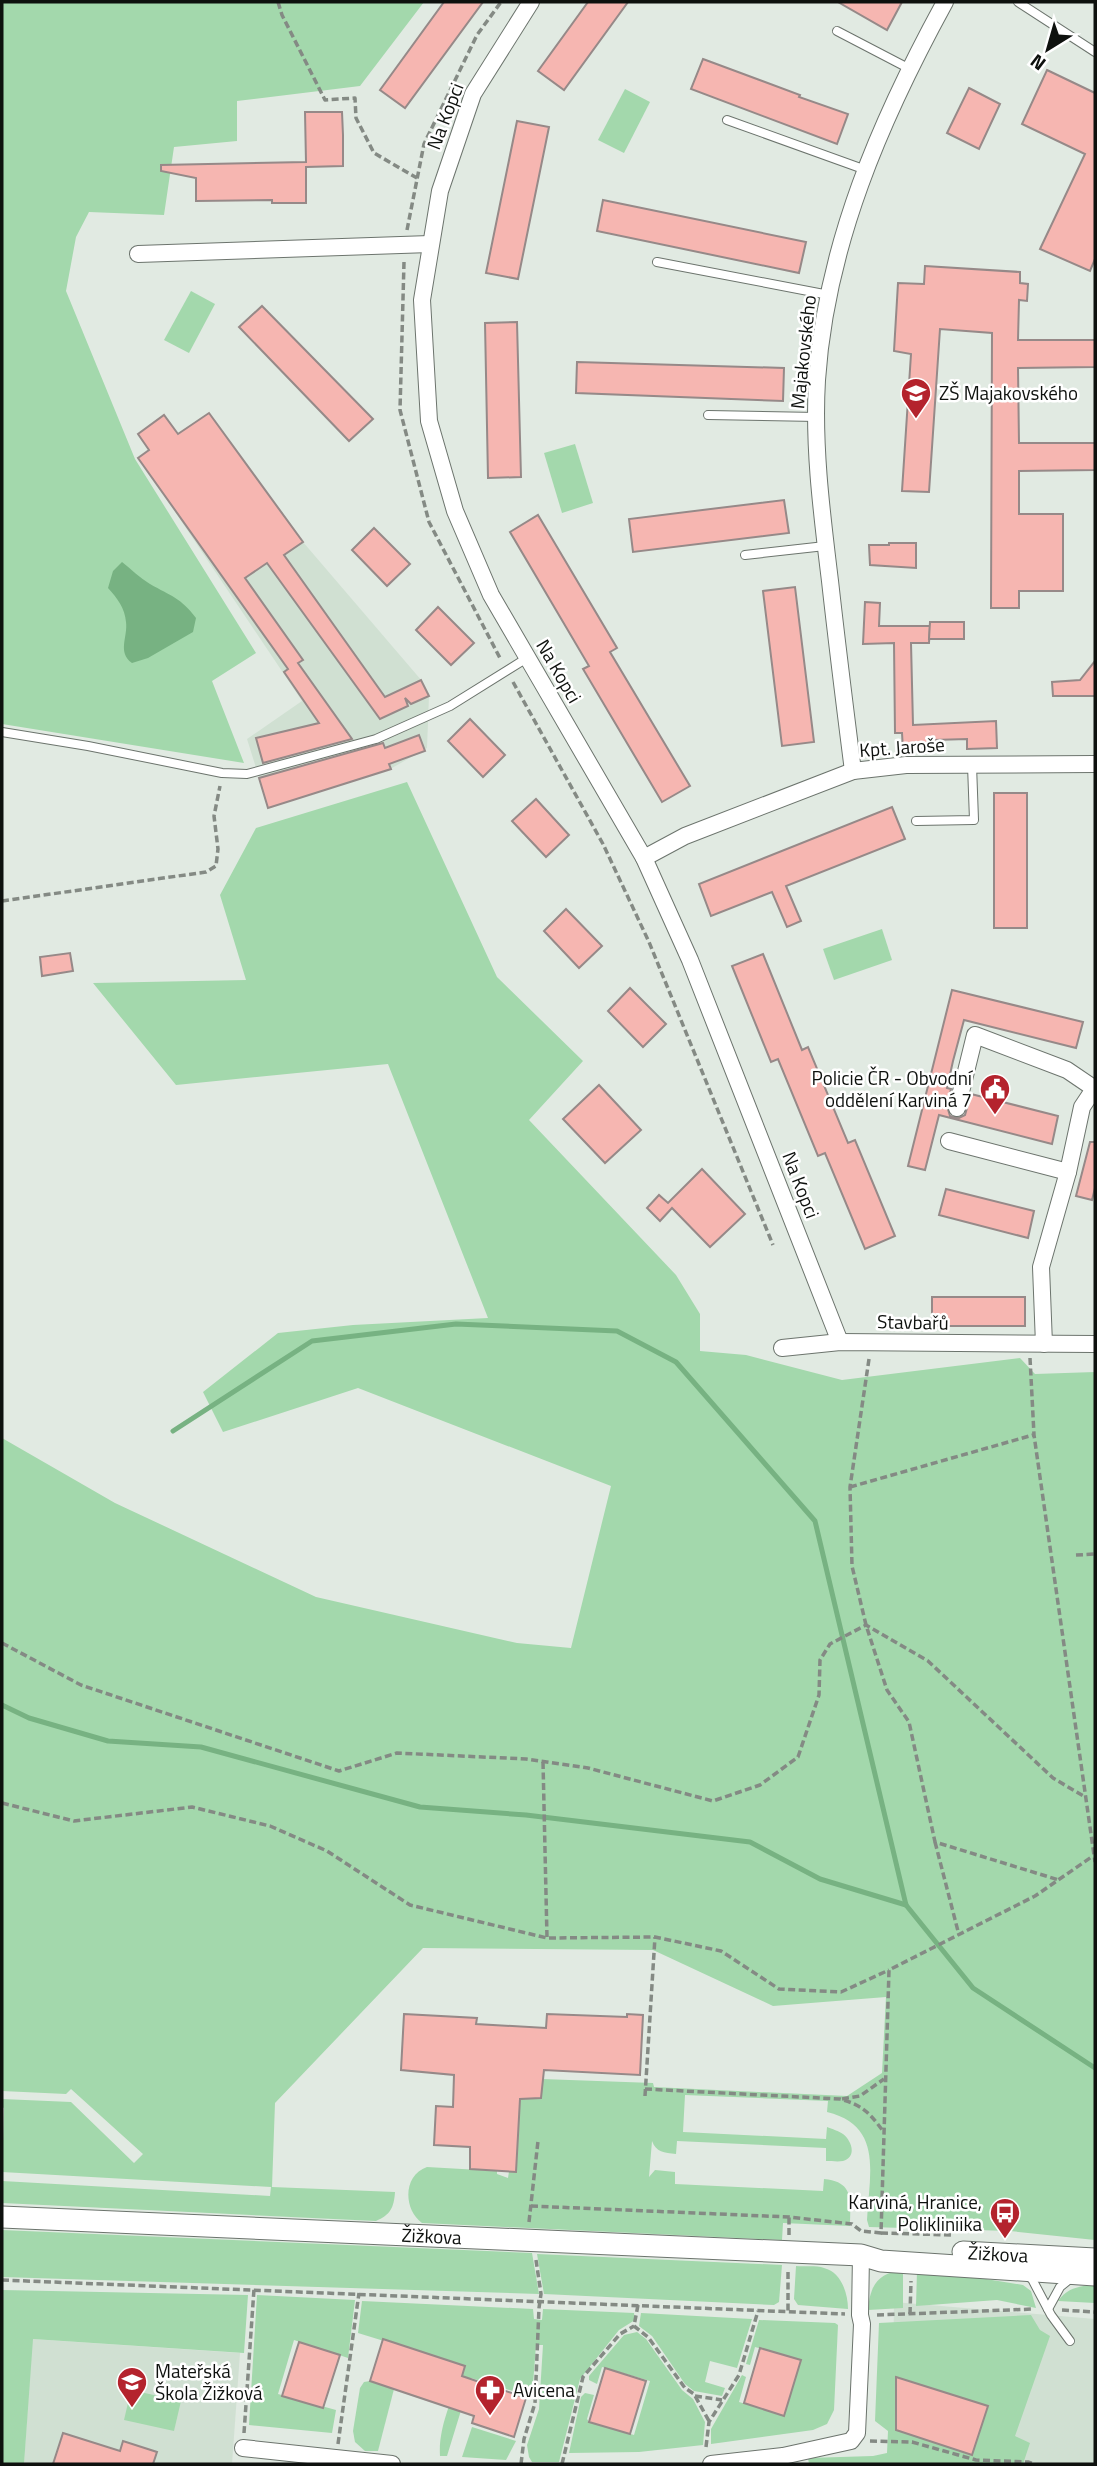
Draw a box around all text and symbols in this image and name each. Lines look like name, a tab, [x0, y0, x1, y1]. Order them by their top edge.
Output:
north arrow	[1013, 14, 1083, 84]
text: N	[1023, 47, 1051, 79]
street label: Na Kopci	[419, 78, 471, 153]
street label: Majakovského	[782, 294, 823, 410]
school or university icon: ZŠ Majakovského	[899, 376, 933, 420]
place label: ZŠ Majakovského	[939, 378, 1078, 407]
street label: Na Kopci	[529, 633, 589, 708]
street label: Kpt. Jaroše	[858, 729, 946, 764]
place label: Policie ČR - Obvodní oddělení Karviná 7	[811, 1063, 974, 1114]
public building icon: Policie ČR - Obvodní oddělení Karviná 7	[978, 1072, 1012, 1116]
street label: Na Kopci	[775, 1147, 827, 1222]
street label: Stavbařů	[877, 1306, 949, 1337]
place label: Karviná, Hranice, Polikliniika	[848, 2187, 982, 2238]
bus stop icon: Karviná, Hranice, Polikliniika	[988, 2196, 1022, 2240]
street label: Žižkova	[401, 2220, 463, 2251]
street label: Žižkova	[967, 2237, 1029, 2269]
place label: Mateřská Škola Žižková	[155, 2356, 263, 2407]
school or university icon: Mateřská Škola Žižková	[115, 2365, 149, 2409]
pharmacy icon: Avicena	[473, 2373, 507, 2417]
place label: Avicena	[513, 2375, 575, 2404]

